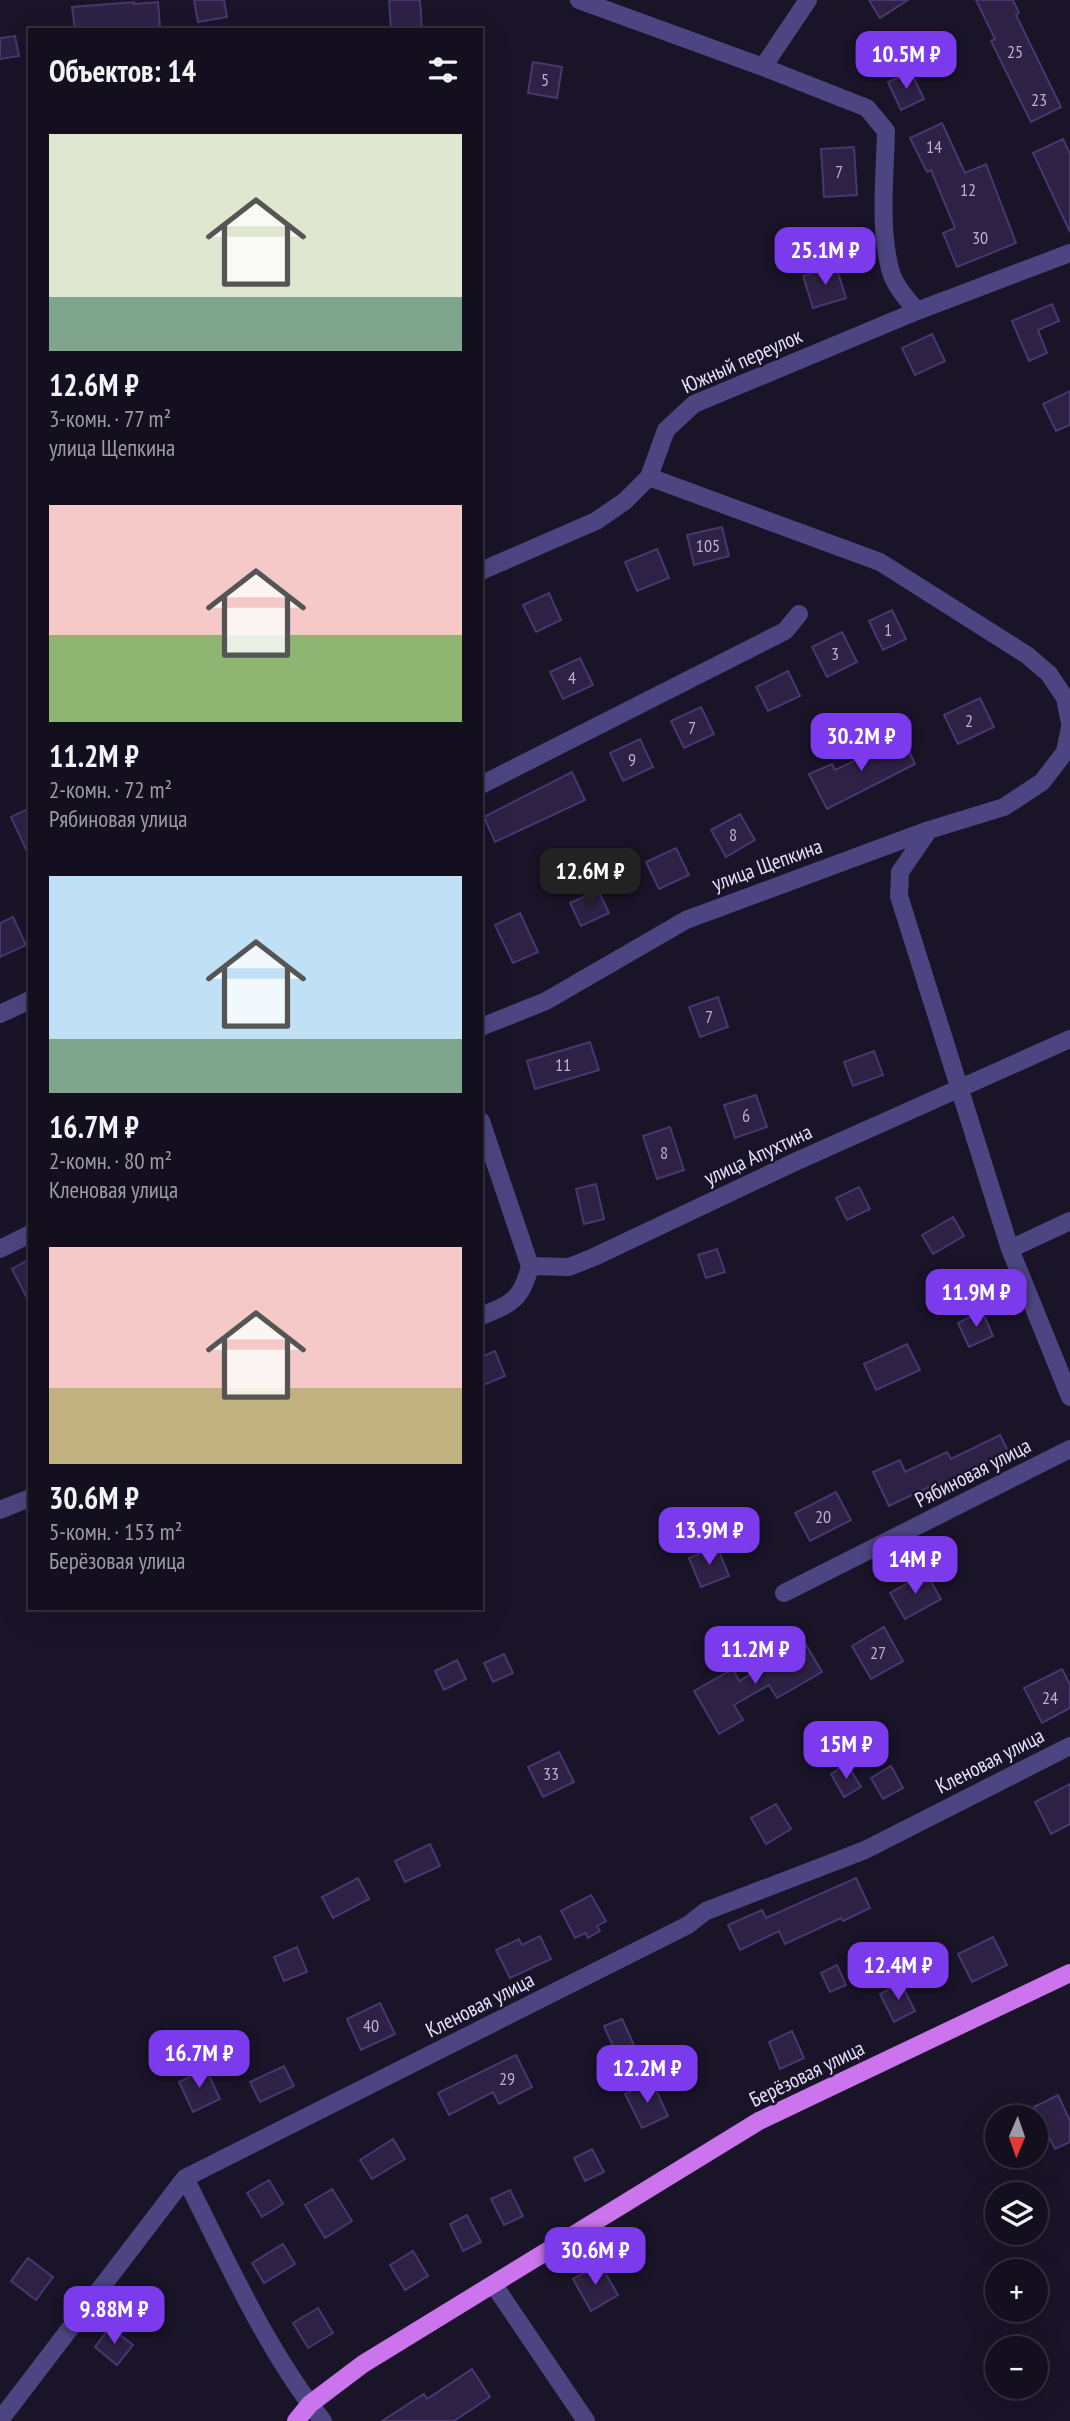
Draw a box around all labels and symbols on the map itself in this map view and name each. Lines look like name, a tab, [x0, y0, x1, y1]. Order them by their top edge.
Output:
pin: 10.5M ₽	[841, 32, 971, 91]
house number: 25	[1007, 40, 1023, 63]
house number: 5	[541, 68, 549, 91]
house number: 23	[1031, 88, 1047, 111]
house number: 14	[926, 135, 942, 158]
house number: 7	[835, 160, 843, 183]
house number: 12	[960, 178, 976, 201]
house number: 30	[972, 226, 988, 249]
pin: 25.1M ₽	[760, 228, 890, 287]
street label: Южный переулок	[677, 322, 806, 399]
house number: 105	[696, 534, 720, 557]
house number: 1	[884, 618, 892, 641]
house number: 3	[831, 642, 839, 665]
house number: 4	[568, 666, 576, 689]
house number: 2	[965, 709, 973, 732]
pin: 30.2M ₽	[796, 714, 926, 773]
house number: 7	[688, 716, 696, 739]
house number: 9	[628, 748, 636, 771]
house number: 8	[729, 823, 737, 846]
street label: улица Щепкина	[708, 832, 826, 897]
pin: 12.6M ₽	[525, 848, 655, 908]
house number: 7	[705, 1005, 713, 1028]
house number: 11	[555, 1053, 571, 1076]
house number: 6	[742, 1104, 750, 1127]
street label: улица Апухтина	[700, 1118, 816, 1191]
house number: 8	[660, 1141, 668, 1164]
pin: 11.9M ₽	[911, 1270, 1041, 1329]
street label: Рябиновая улица	[910, 1432, 1035, 1513]
house number: 20	[815, 1505, 831, 1528]
pin: 13.9M ₽	[644, 1508, 774, 1567]
pin: 14M ₽	[866, 1536, 964, 1596]
pin: 11.2M ₽	[690, 1626, 820, 1686]
house number: 27	[870, 1641, 886, 1664]
house number: 24	[1042, 1686, 1058, 1709]
pin: 15M ₽	[797, 1722, 895, 1781]
street label: Кленовая улица	[931, 1722, 1048, 1799]
house number: 33	[543, 1762, 559, 1785]
pin: 12.4M ₽	[833, 1942, 963, 2002]
street label: Кленовая улица	[421, 1966, 538, 2043]
house number: 40	[363, 2014, 379, 2037]
pin: 16.7M ₽	[134, 2030, 264, 2090]
street label: Берёзовая улица	[745, 2034, 869, 2113]
pin: 12.2M ₽	[582, 2046, 712, 2105]
house number: 29	[499, 2067, 515, 2090]
north arrow	[985, 2105, 1048, 2168]
pin: 30.6M ₽	[530, 2228, 660, 2287]
pin: 9.88M ₽	[49, 2286, 179, 2346]

